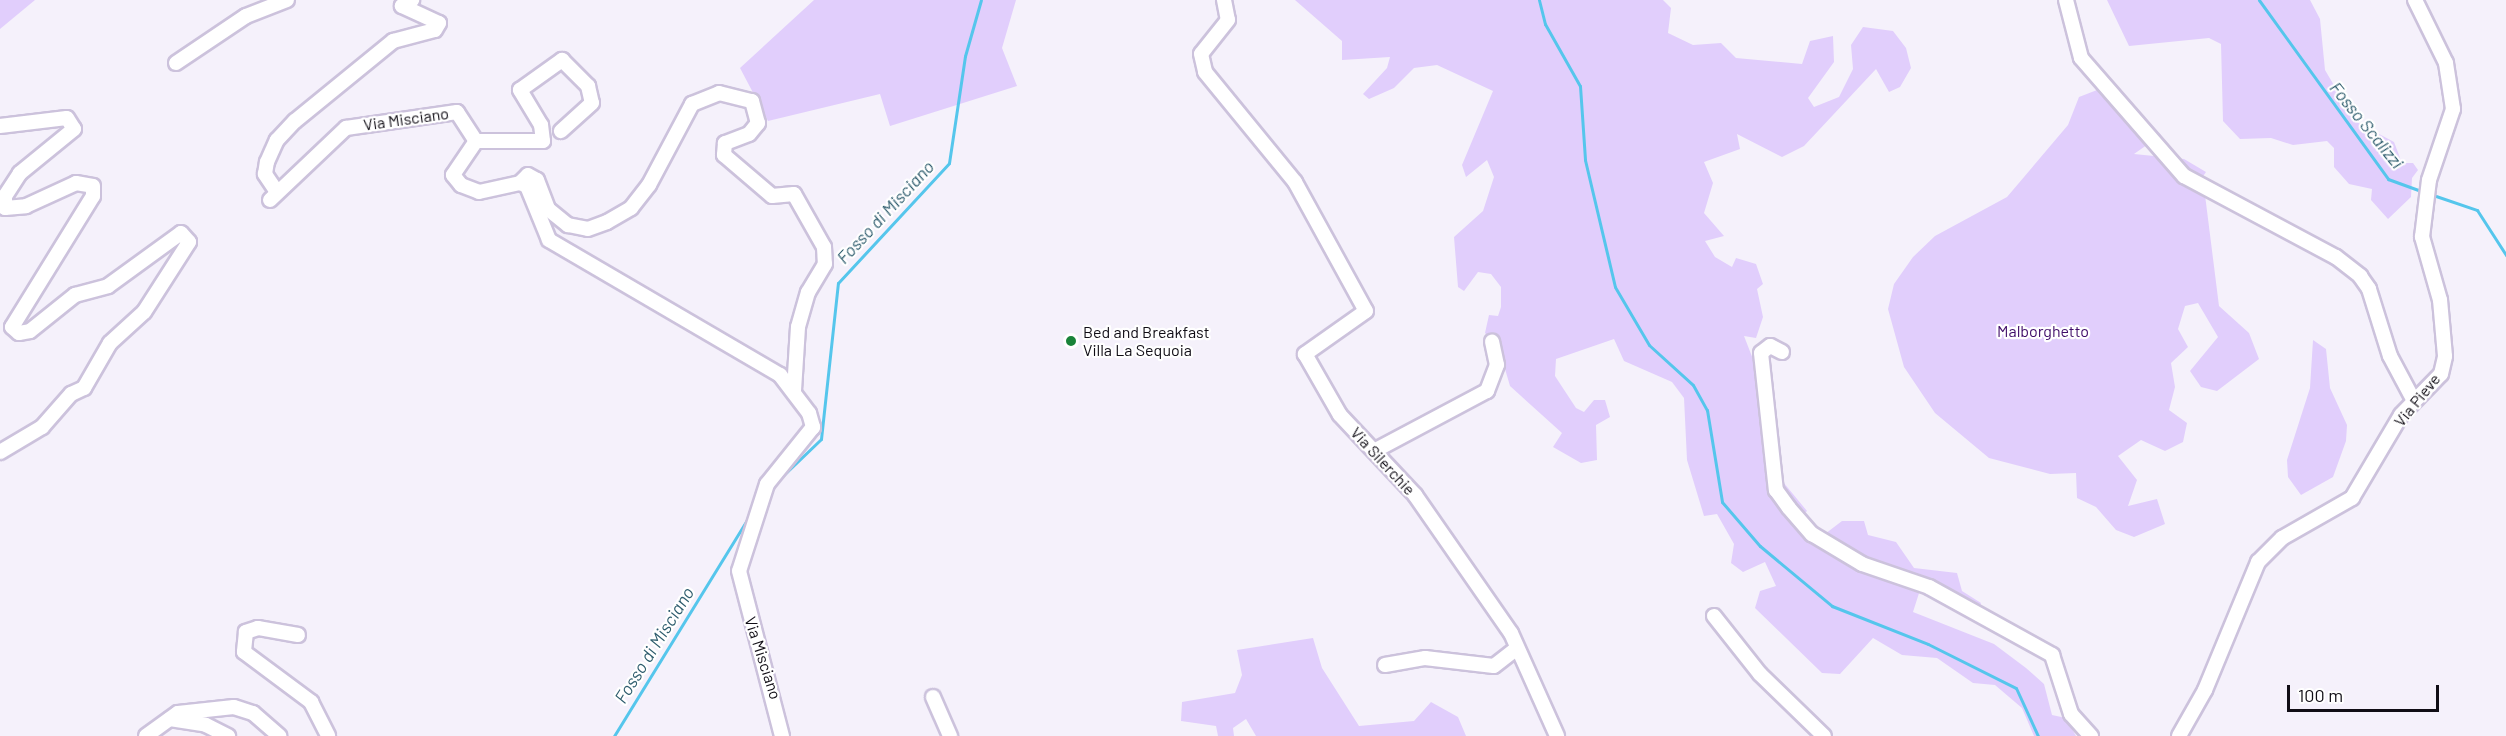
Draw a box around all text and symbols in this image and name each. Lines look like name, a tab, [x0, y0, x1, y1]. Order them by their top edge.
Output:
water label: Fosso Scalizzi	[2325, 77, 2409, 173]
street label: Via Misciano	[362, 104, 450, 134]
water label: Fosso di Misciano	[832, 156, 938, 268]
park label: Malborghetto	[1997, 321, 2089, 341]
place label: Bed and Breakfast Villa La Sequoia	[1083, 322, 1210, 360]
marker: Bed and Breakfast Villa La Sequoia	[1064, 334, 1078, 348]
street label: Via Pieve	[2390, 370, 2444, 430]
street label: Via Silerchie	[1347, 423, 1419, 499]
water label: Fosso di Misciano	[610, 583, 698, 707]
street label: Via Misciano	[741, 614, 785, 702]
scale bar	[2290, 673, 2442, 711]
text: 100 m	[2298, 684, 2343, 706]

